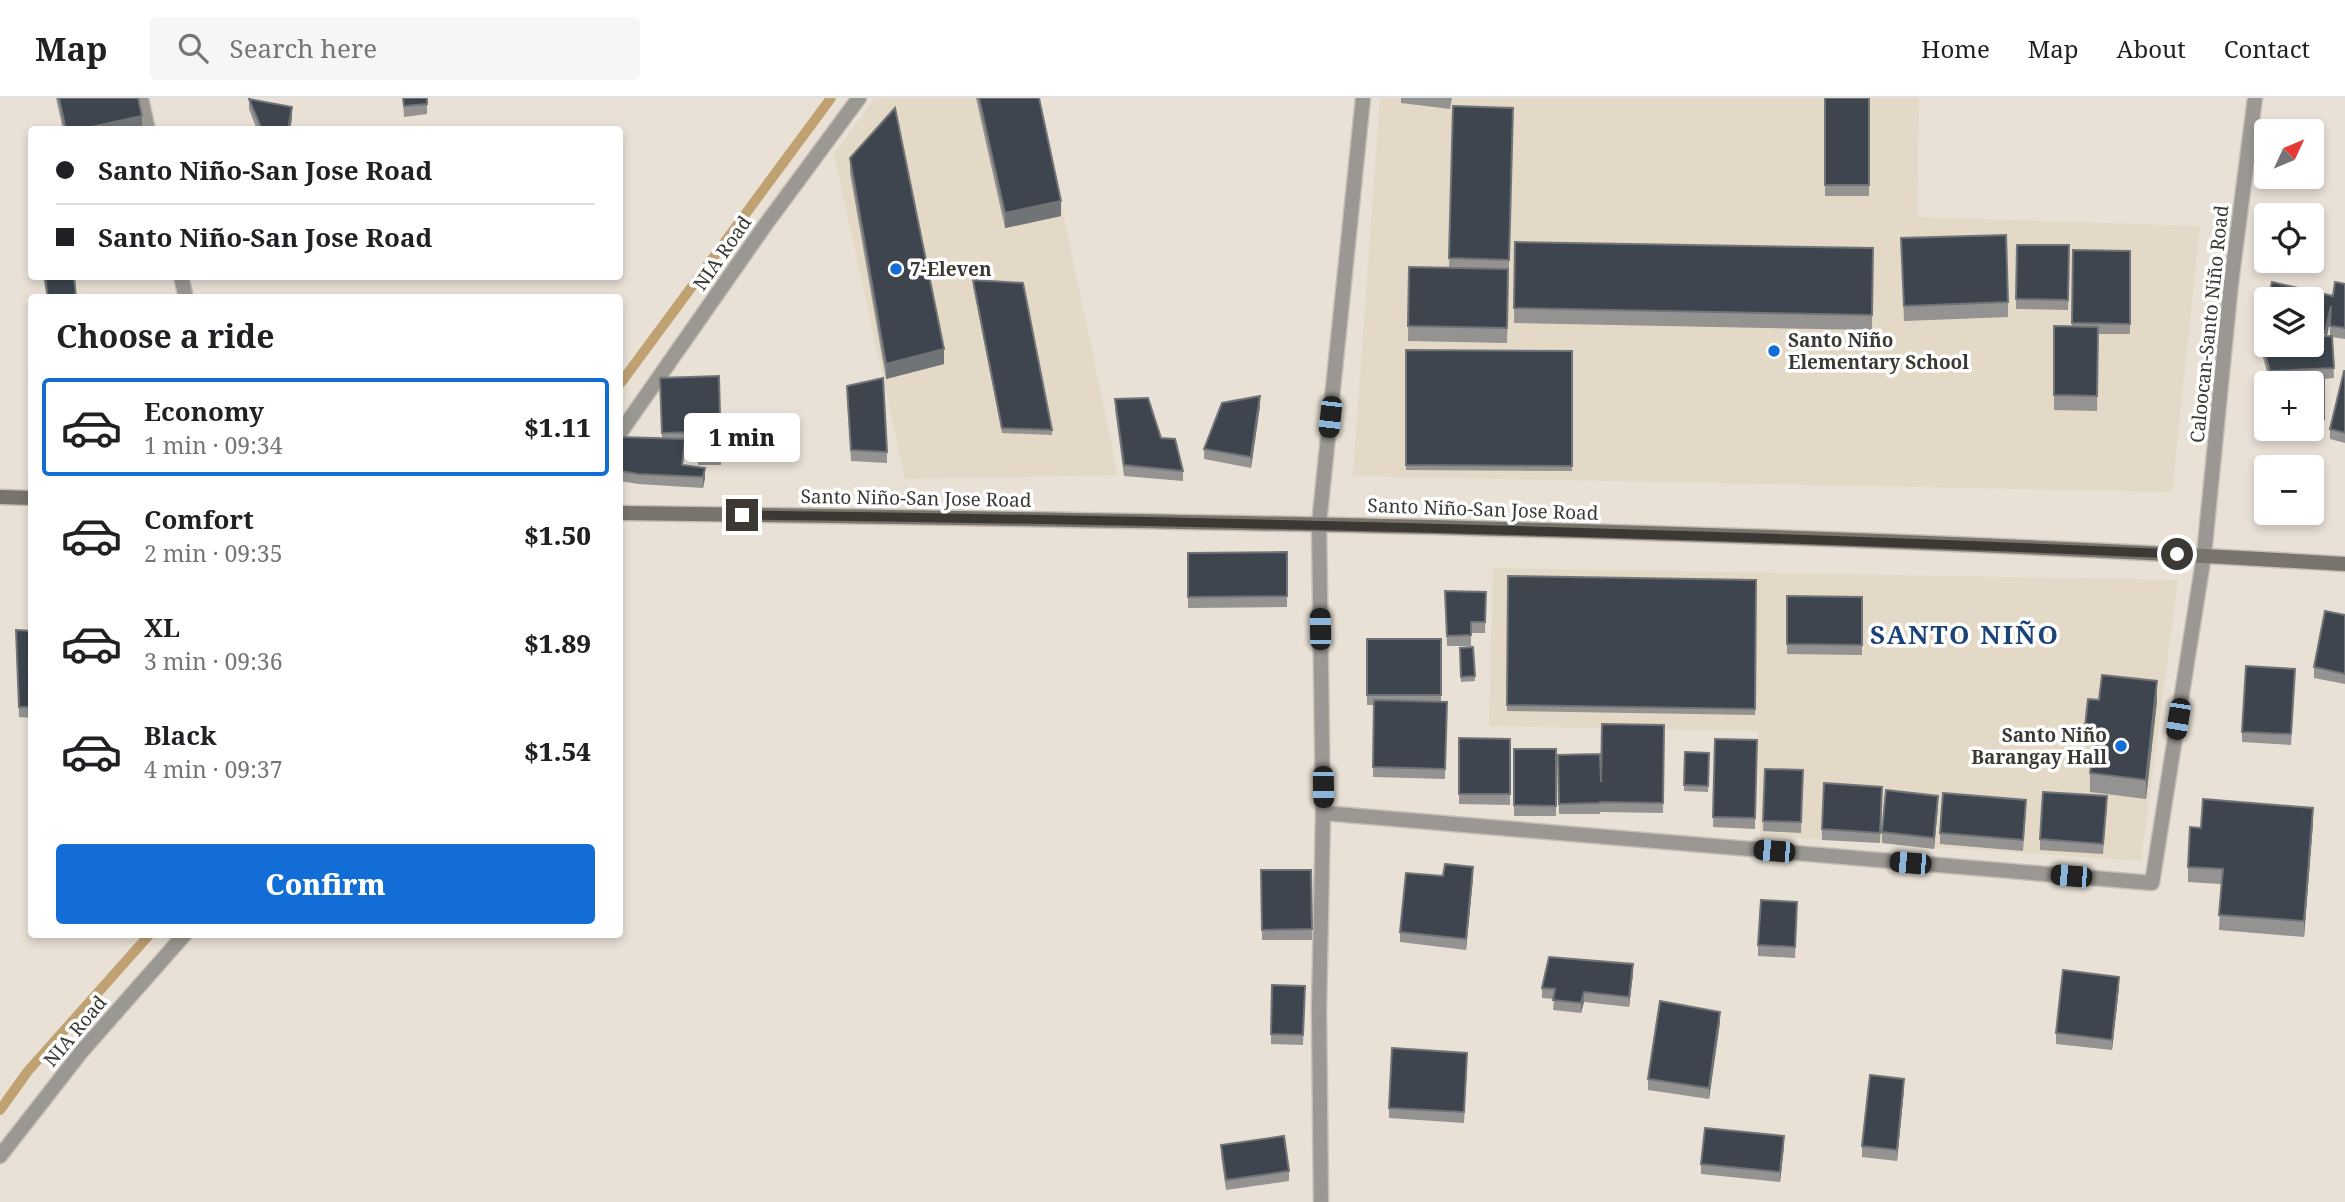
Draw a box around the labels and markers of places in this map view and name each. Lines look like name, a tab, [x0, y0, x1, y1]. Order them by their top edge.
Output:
place label: 7-Eleven	[910, 256, 992, 282]
marker: 7-Eleven	[888, 261, 904, 277]
place label: Santo Niño Elementary School	[1788, 327, 1969, 375]
marker: Santo Niño Elementary School	[1766, 343, 1782, 359]
place label: Santo Niño Barangay Hall	[1971, 722, 2107, 770]
marker: Santo Niño Barangay Hall	[2113, 738, 2129, 754]

